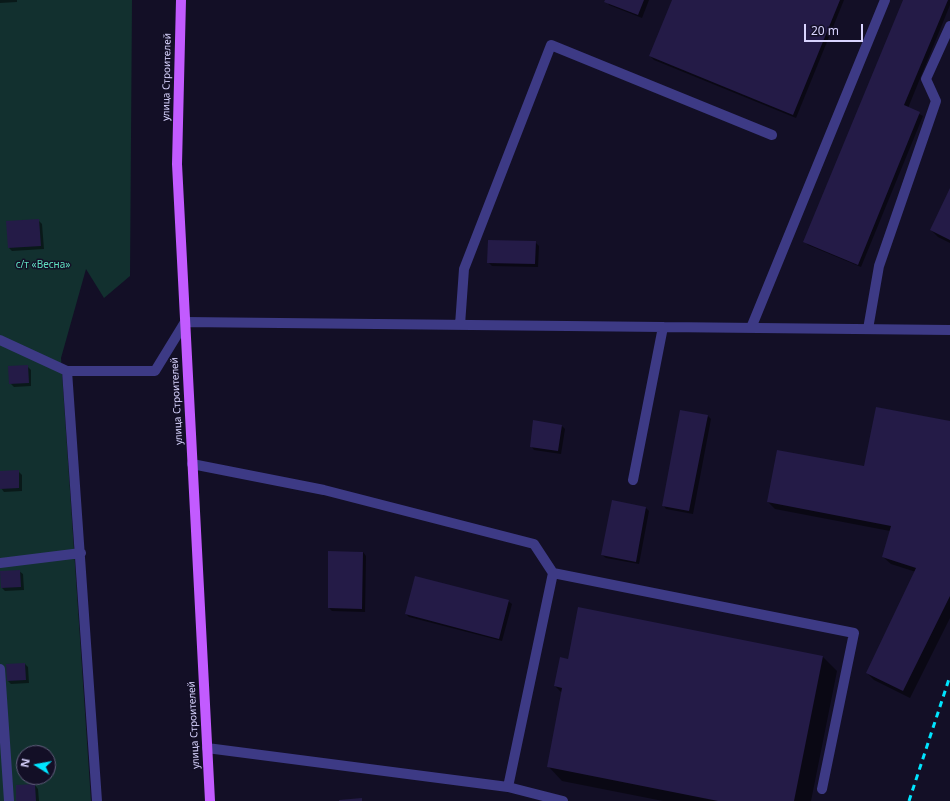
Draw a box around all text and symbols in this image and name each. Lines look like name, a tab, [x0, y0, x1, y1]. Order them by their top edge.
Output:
scale bar	[806, 16, 865, 42]
text: 20 m	[811, 22, 839, 39]
street label: улица Строителей	[160, 33, 174, 121]
park label: с/т «Весна»	[16, 259, 70, 271]
street label: улица Строителей	[169, 357, 185, 445]
street label: улица Строителей	[186, 681, 202, 769]
north arrow	[16, 745, 56, 785]
text: N	[16, 757, 33, 769]

